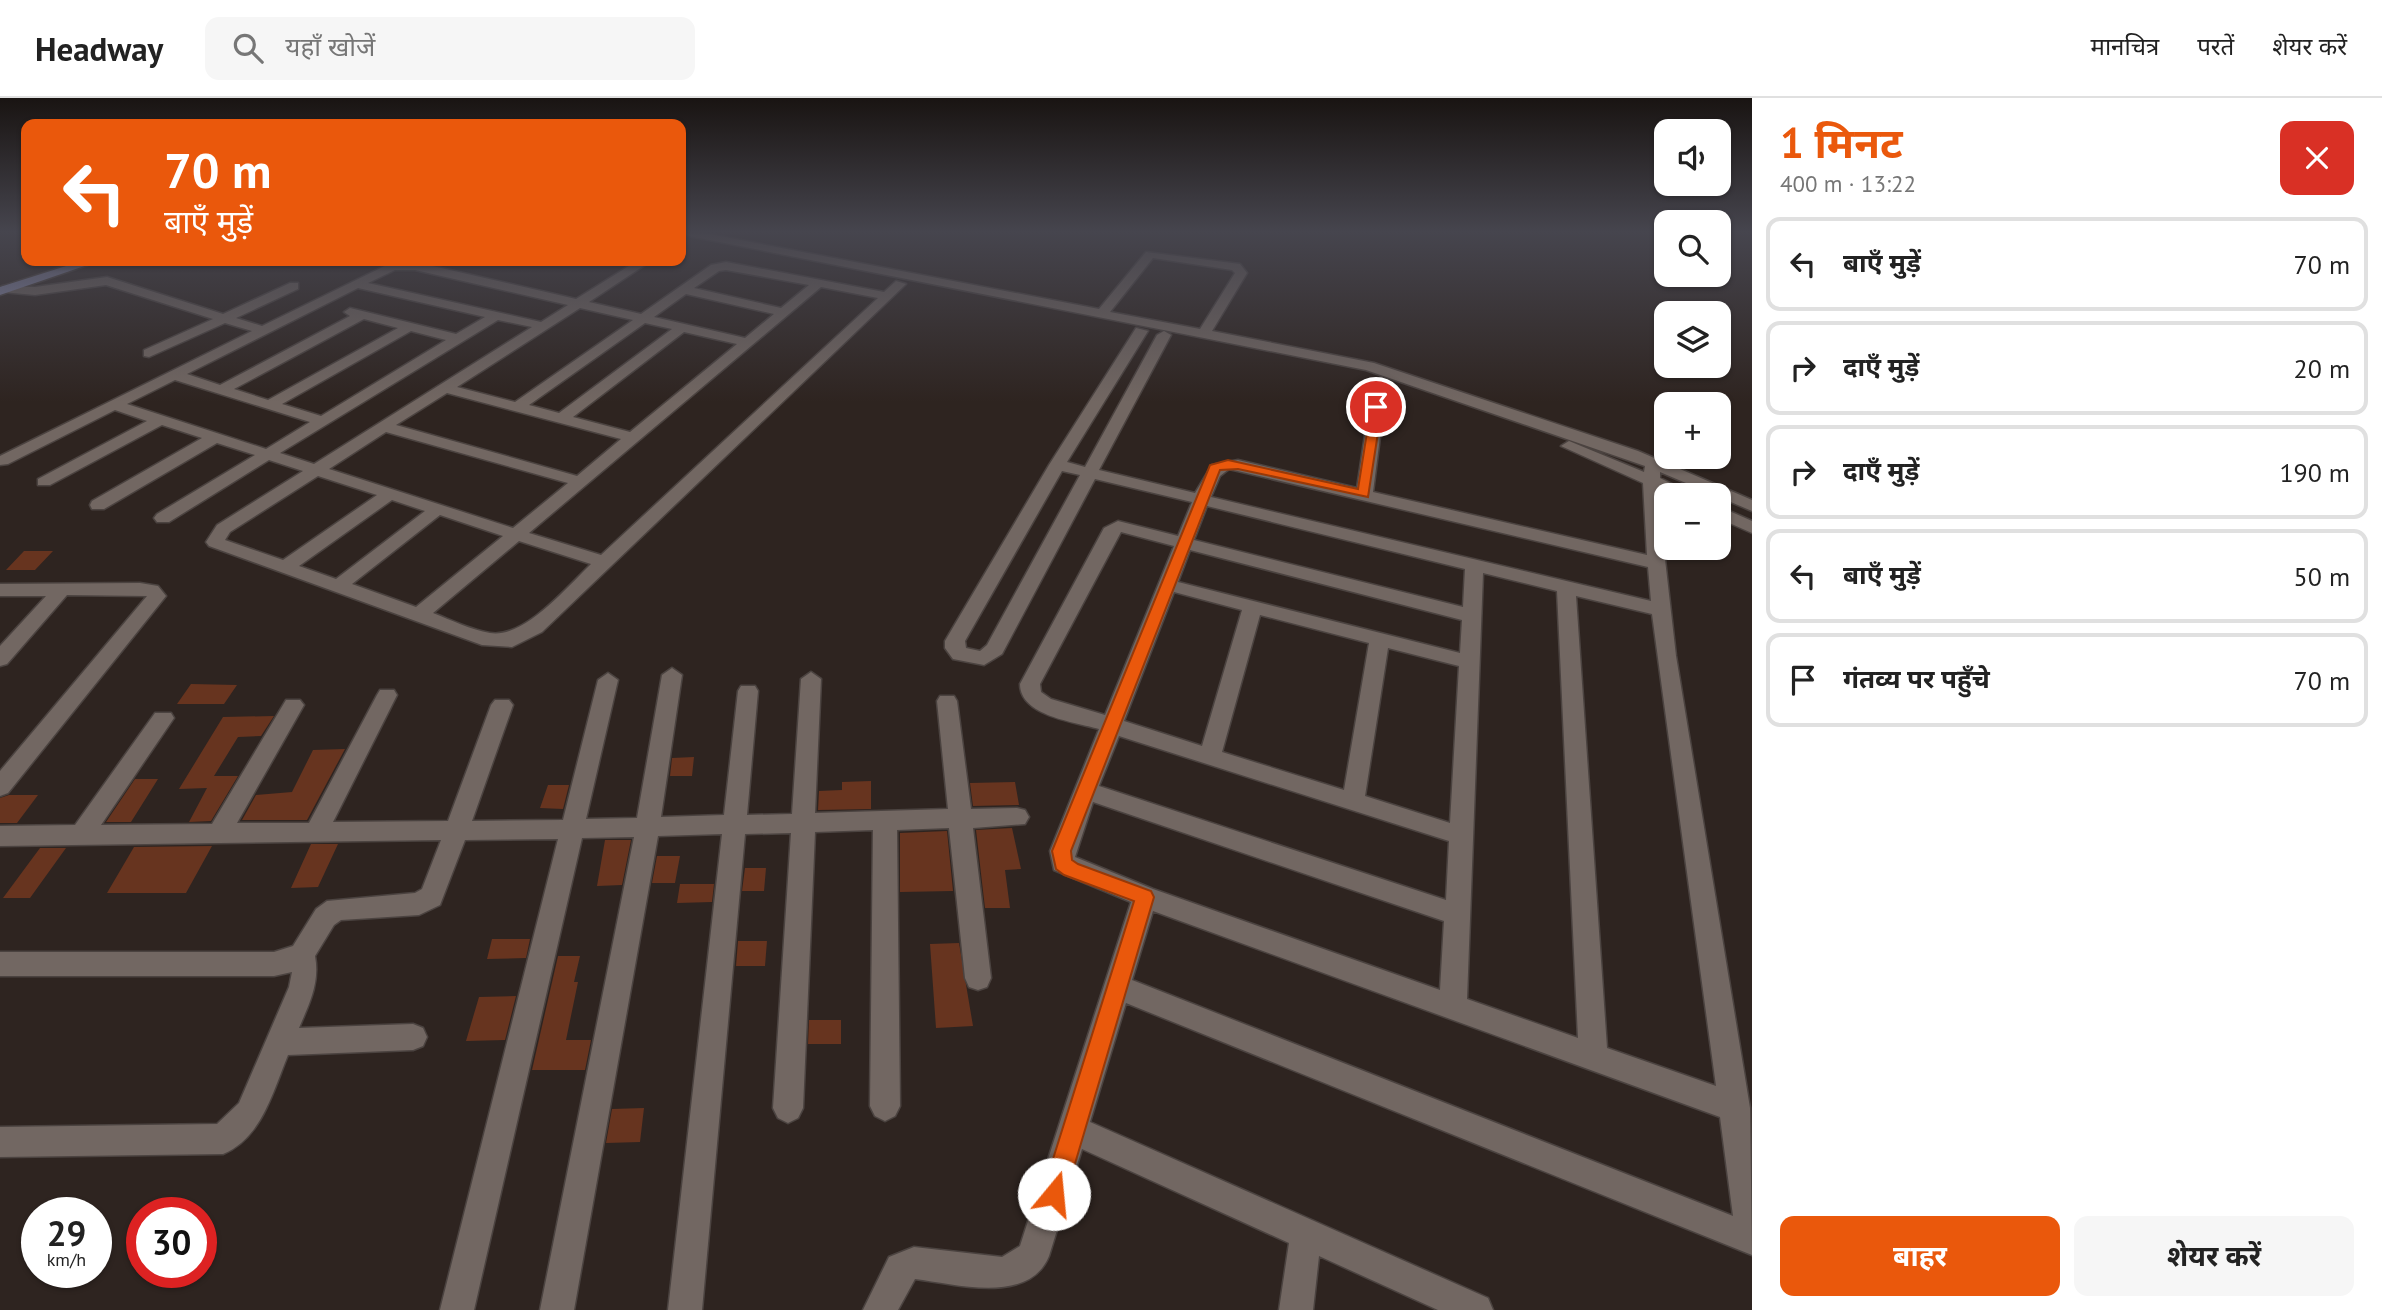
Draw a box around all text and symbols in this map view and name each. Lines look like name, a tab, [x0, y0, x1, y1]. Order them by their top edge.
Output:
search box	[205, 17, 695, 80]
text: Headway	[35, 27, 163, 70]
icon: search	[229, 29, 267, 67]
text: यहाँ खोजें	[285, 30, 375, 63]
text: मानचित्र	[2091, 31, 2159, 62]
text: परतें	[2197, 31, 2234, 62]
text: शेयर करें	[2272, 31, 2347, 62]
text: 1 मिनट	[1780, 115, 1903, 170]
map controls	[1654, 119, 1731, 560]
button: sound	[1654, 119, 1731, 196]
button: close	[2280, 121, 2354, 195]
text: 70 m	[164, 138, 271, 202]
icon: left	[49, 147, 140, 238]
text: 400 m · 13:22	[1780, 169, 1916, 198]
text: बाएँ मुड़ें	[164, 200, 253, 242]
button: search	[1654, 210, 1731, 287]
icon: left	[1784, 245, 1822, 283]
text: बाएँ मुड़ें	[1843, 246, 1921, 279]
text: 70 m	[2294, 248, 2350, 281]
button: layers	[1654, 301, 1731, 378]
icon: right	[1784, 349, 1822, 387]
text: दाएँ मुड़ें	[1843, 350, 1919, 383]
text: 20 m	[2294, 352, 2350, 385]
pin	[1346, 377, 1406, 437]
icon: arrive	[1357, 388, 1395, 426]
button: +	[1654, 392, 1731, 469]
icon: right	[1784, 453, 1822, 491]
text: दाएँ मुड़ें	[1843, 454, 1919, 487]
text: 190 m	[2279, 456, 2350, 489]
button: −	[1654, 483, 1731, 560]
icon: left	[1784, 557, 1822, 595]
text: बाएँ मुड़ें	[1843, 558, 1921, 591]
text: 50 m	[2294, 560, 2350, 593]
icon: arrive	[1784, 661, 1822, 699]
text: गंतव्य पर पहुँचे	[1843, 662, 1990, 695]
text: 70 m	[2294, 664, 2350, 697]
position arrow	[1017, 1157, 1091, 1231]
speed limit sign: 30	[126, 1197, 217, 1288]
text: 29	[47, 1210, 86, 1256]
button: बाहर	[1780, 1216, 2060, 1296]
button: शेयर करें	[2074, 1216, 2354, 1296]
text: km/h	[47, 1248, 86, 1271]

